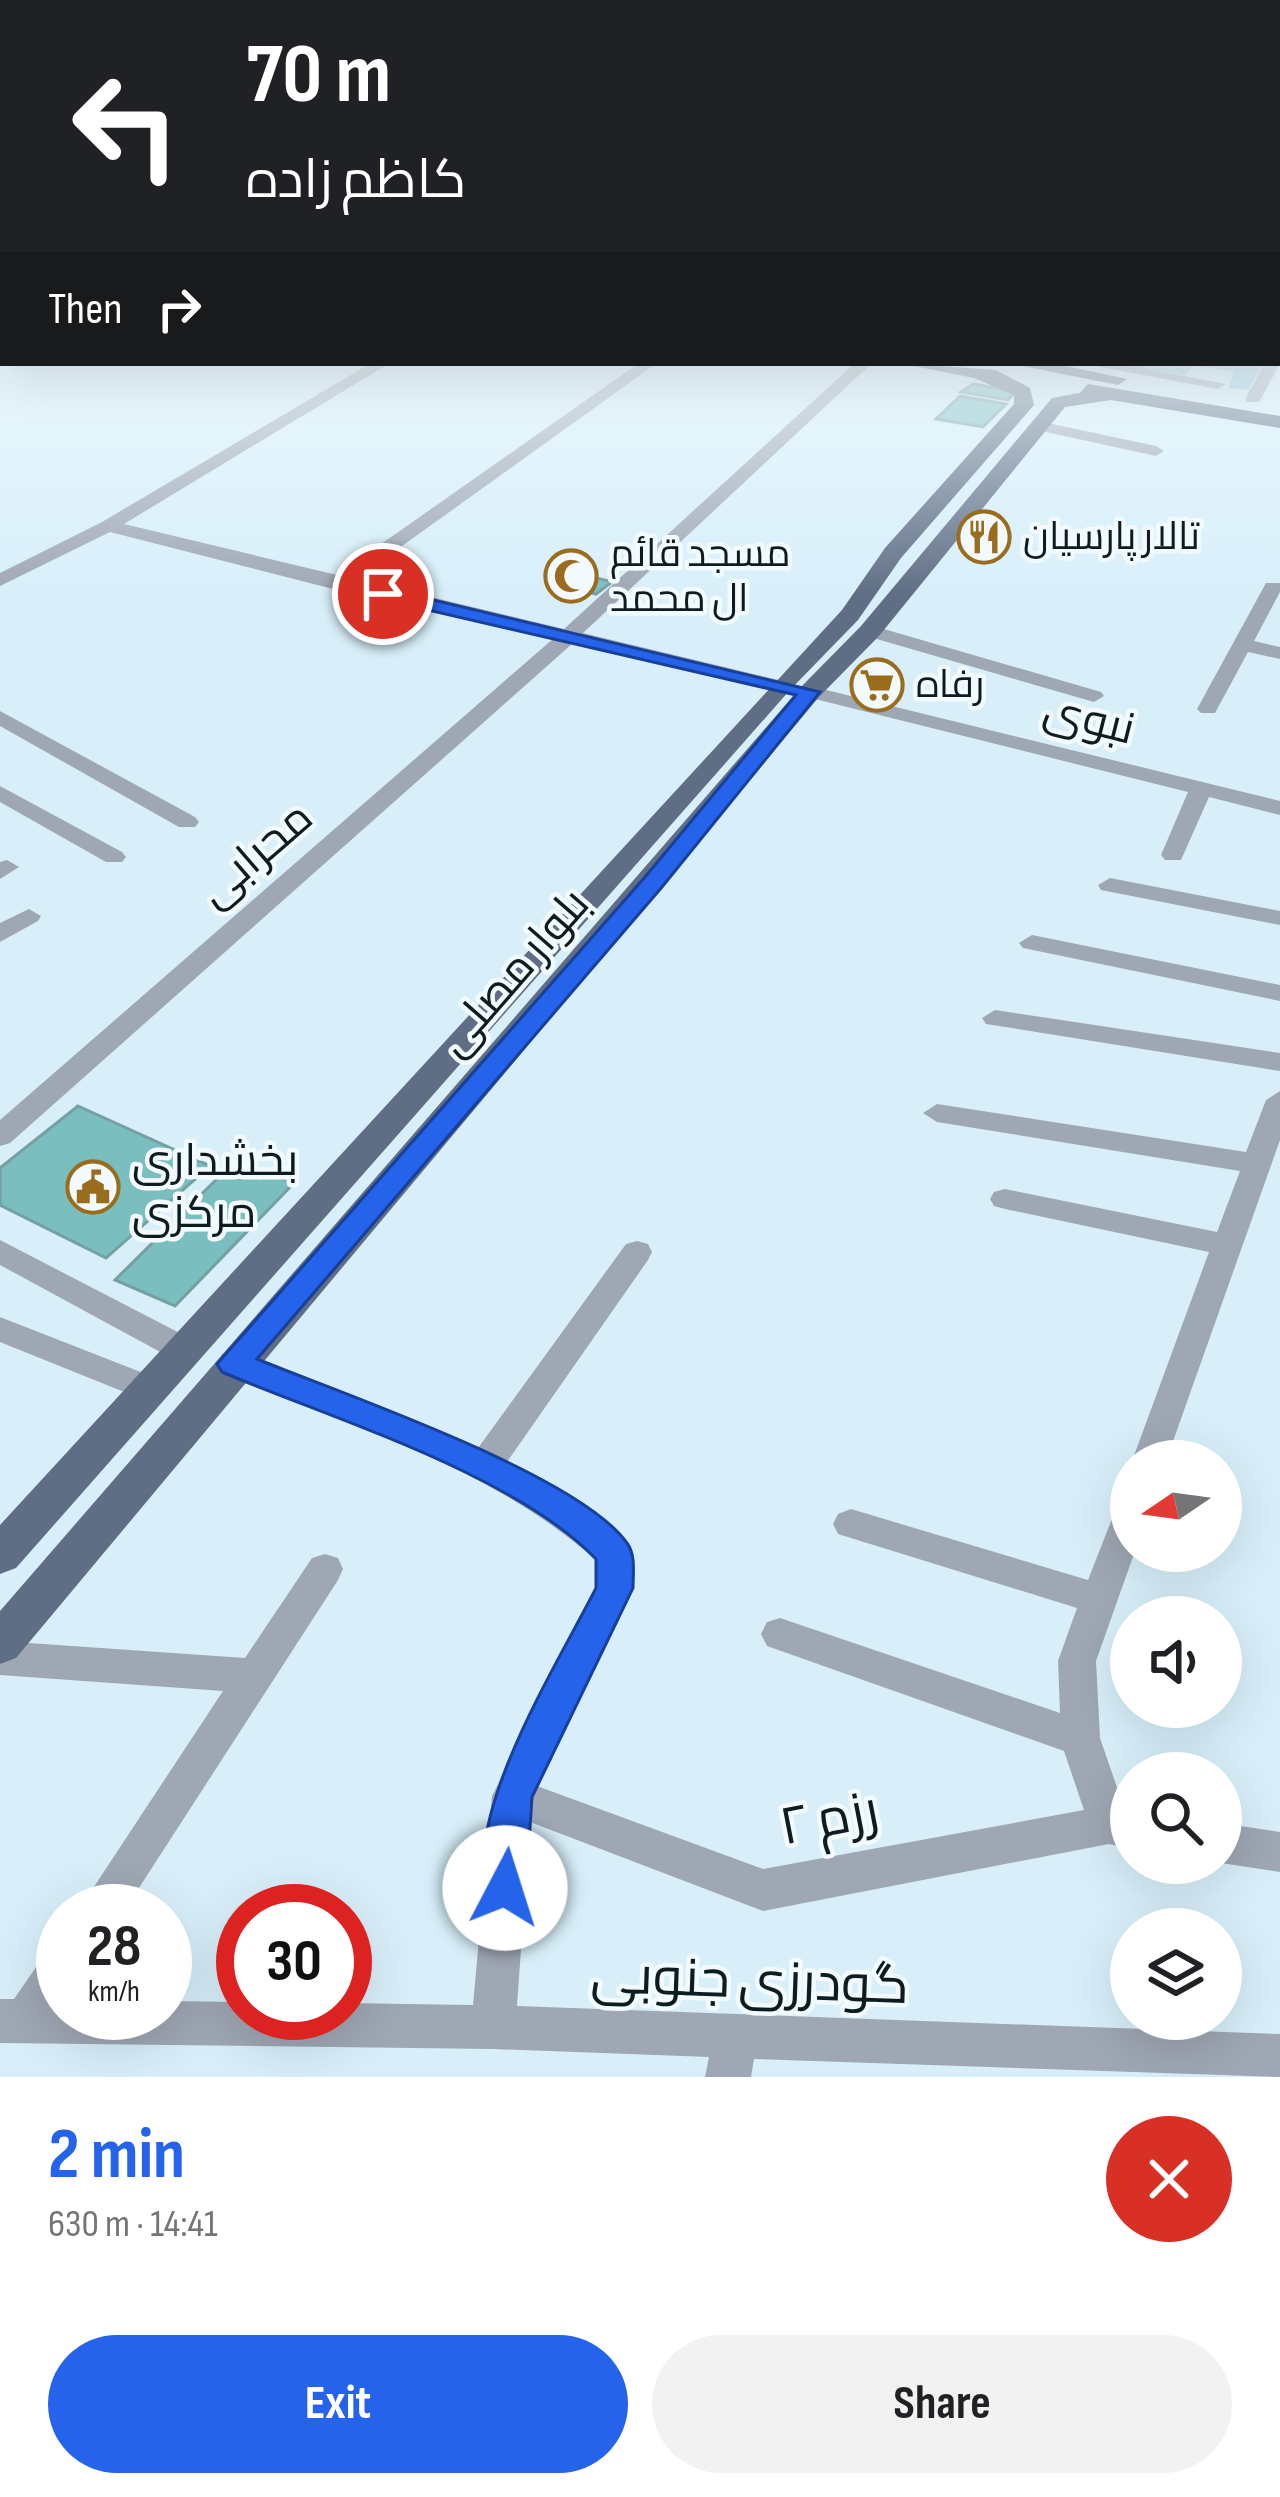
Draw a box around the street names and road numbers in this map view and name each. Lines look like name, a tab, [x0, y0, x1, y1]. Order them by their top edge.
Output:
street label: نبوی	[1038, 682, 1140, 758]
street label: محرابی	[188, 790, 324, 920]
street label: بلوار مصلی	[426, 878, 602, 1068]
street label: رزم ۲	[774, 1778, 884, 1862]
street label: گودرزی جنوبی	[590, 1943, 910, 2019]

